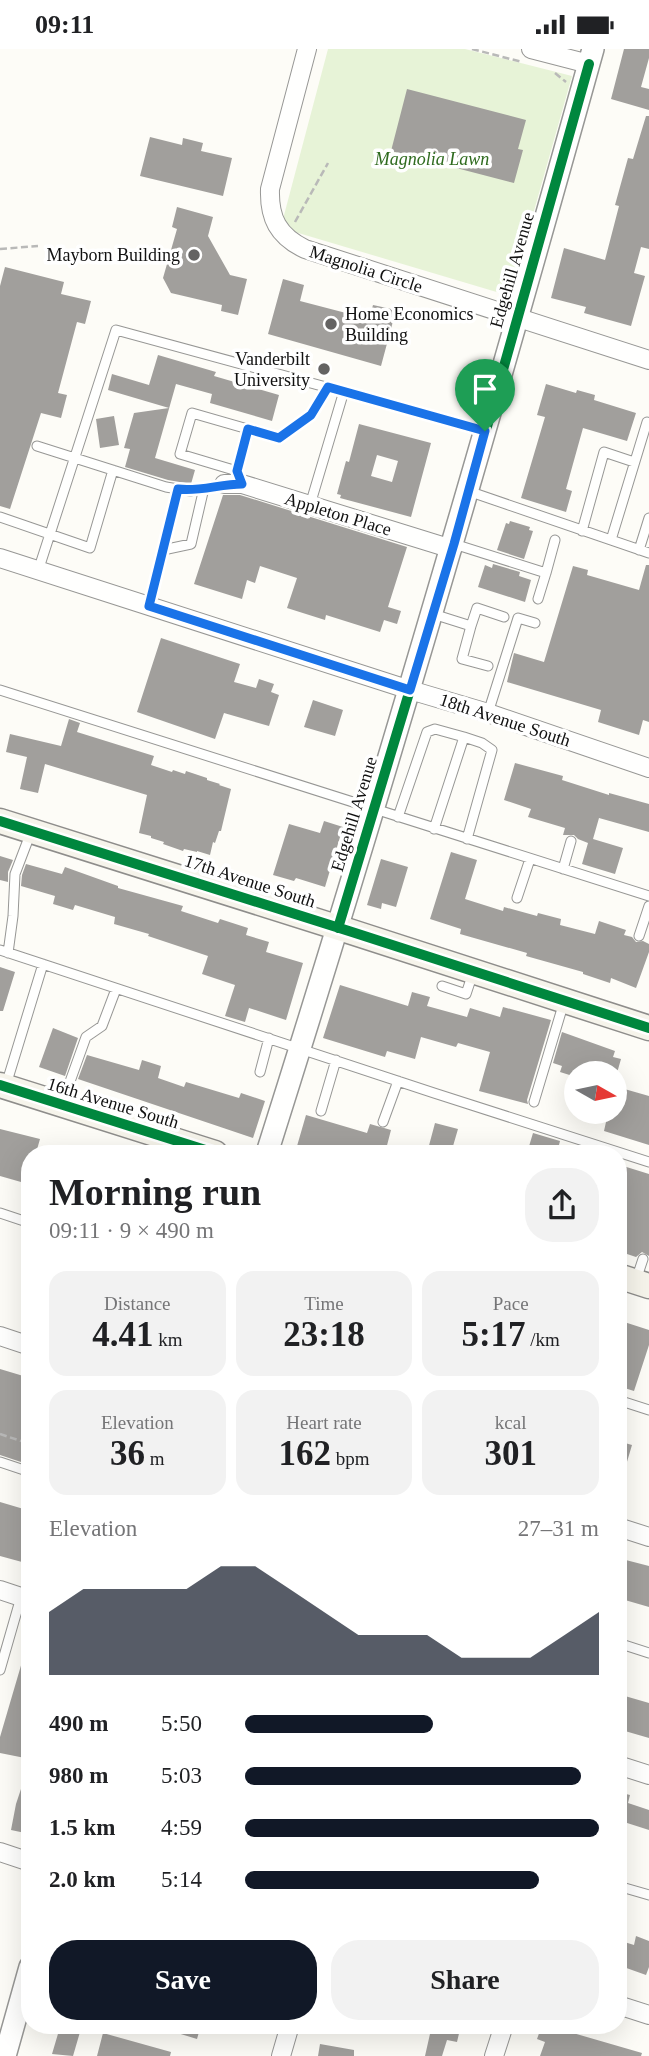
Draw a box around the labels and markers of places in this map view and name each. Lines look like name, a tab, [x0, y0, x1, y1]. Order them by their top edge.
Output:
place label: Mayborn Building	[47, 245, 180, 265]
marker: Mayborn Building	[186, 247, 202, 263]
place label: Home Economics Building	[345, 304, 473, 345]
marker: Home Economics Building	[323, 316, 339, 332]
place label: Vanderbilt University	[234, 349, 310, 390]
pin	[455, 359, 515, 431]
marker: Vanderbilt University	[316, 361, 332, 377]

